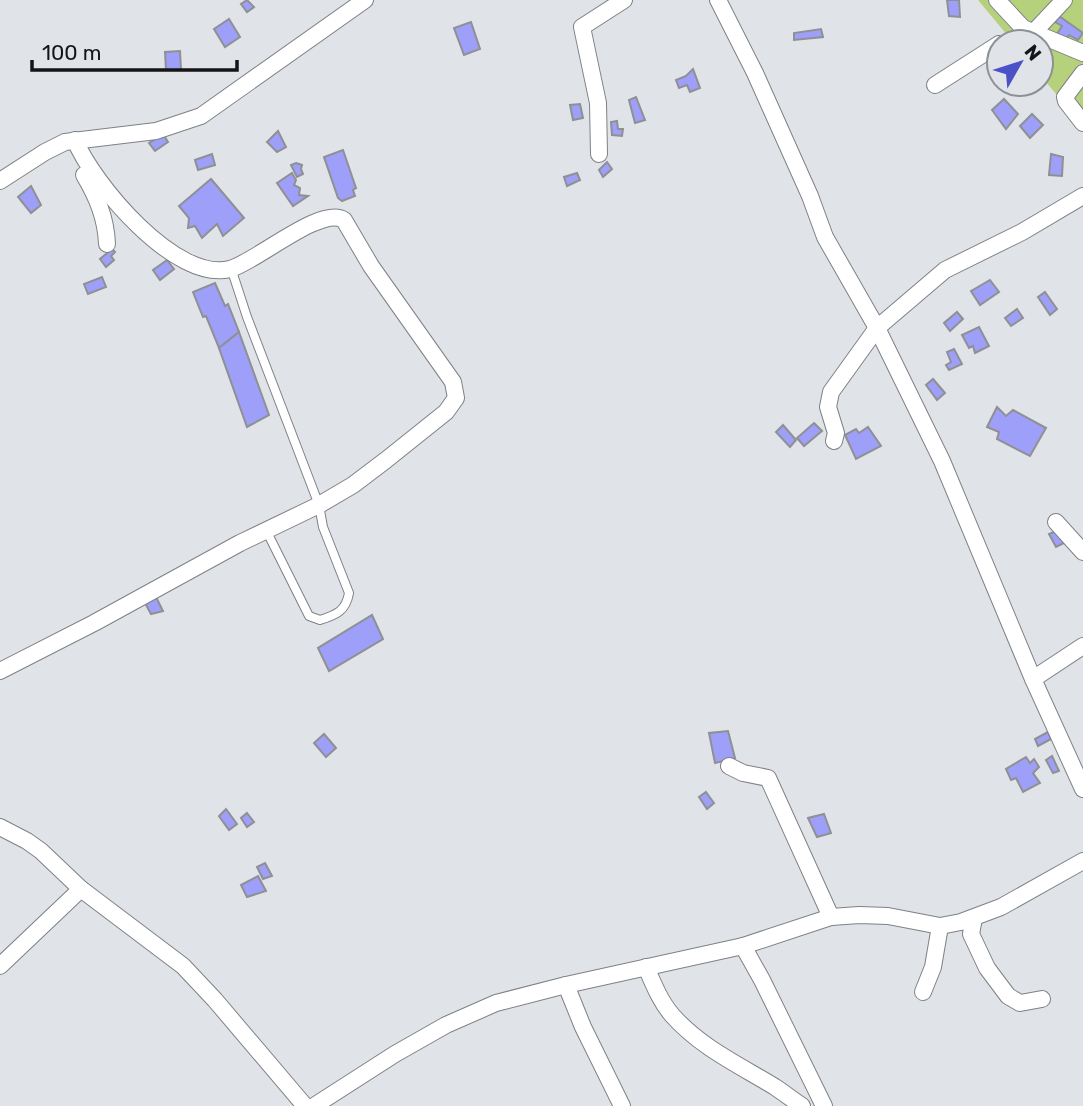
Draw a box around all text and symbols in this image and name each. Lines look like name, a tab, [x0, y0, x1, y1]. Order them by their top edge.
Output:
scale bar	[32, 28, 236, 72]
north arrow	[985, 28, 1055, 98]
text: 100 m	[42, 40, 101, 65]
text: N	[1020, 40, 1046, 65]

